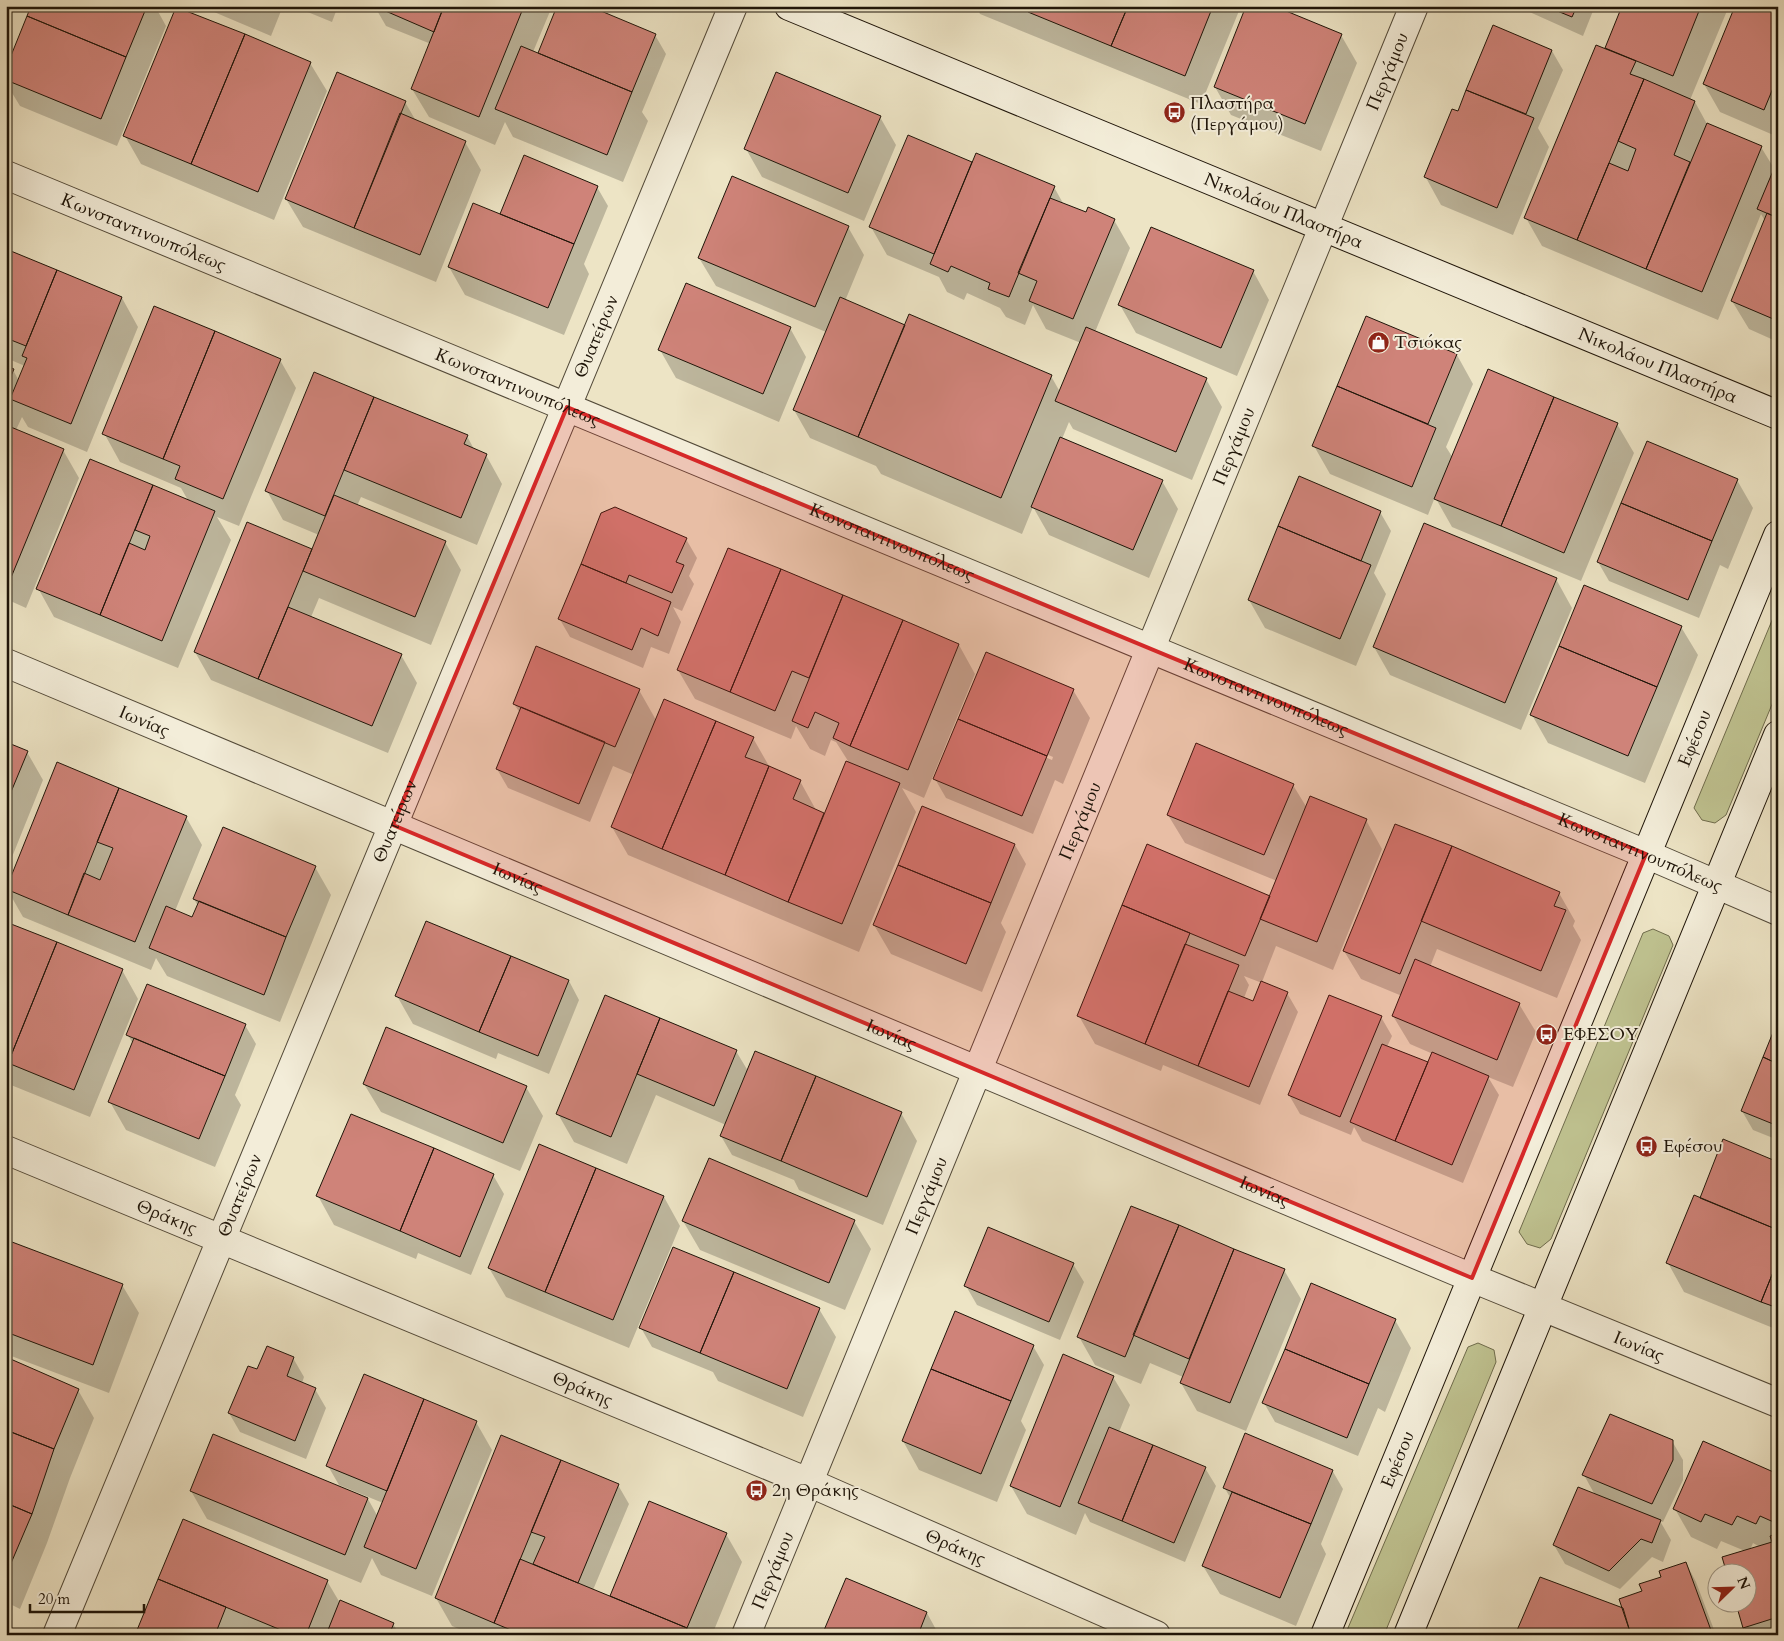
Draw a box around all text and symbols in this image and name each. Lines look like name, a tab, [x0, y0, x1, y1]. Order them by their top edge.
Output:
street label: Περγάμου	[1360, 29, 1414, 114]
place label: Πλαστήρα (Περγάμου)	[1190, 91, 1284, 137]
bus stop icon: Πλαστήρα (Περγάμου)	[1162, 101, 1186, 125]
street label: Νικολάου Πλαστήρα	[1200, 166, 1367, 254]
street label: Κωνσταντινουπόλεως	[57, 187, 230, 277]
street label: Θυατείρων	[568, 291, 624, 382]
street label: Νικολάου Πλαστήρα	[1574, 321, 1741, 409]
shop icon: Τσιόκας	[1366, 330, 1390, 354]
place label: Τσιόκας	[1394, 330, 1462, 355]
street label: Κωνσταντινουπόλεως	[432, 342, 604, 432]
street label: Περγάμου	[1206, 403, 1261, 489]
street label: Κωνσταντινουπόλεως	[806, 497, 979, 587]
street label: Κωνσταντινουπόλεως	[1180, 651, 1353, 742]
street label: Ιωνίας	[115, 699, 174, 743]
street label: Εφέσου	[1672, 706, 1717, 770]
street label: Θυατείρων	[366, 776, 423, 867]
street label: Περγάμου	[1053, 778, 1107, 864]
street label: Κωνσταντινουπόλεως	[1554, 806, 1727, 898]
street label: Ιωνίας	[489, 856, 547, 900]
street label: Ιωνίας	[862, 1013, 921, 1056]
bus stop icon: ΕΦΕΣΟΥ	[1535, 1022, 1559, 1046]
place label: ΕΦΕΣΟΥ	[1563, 1022, 1639, 1047]
bus stop icon: Εφέσου	[1635, 1134, 1659, 1158]
place label: Εφέσου	[1663, 1134, 1722, 1159]
street label: Θυατείρων	[211, 1150, 268, 1241]
street label: Περγάμου	[899, 1153, 953, 1238]
street label: Ιωνίας	[1236, 1169, 1294, 1213]
street label: Θράκης	[133, 1193, 201, 1240]
street label: Ιωνίας	[1610, 1325, 1668, 1368]
street label: Θράκης	[548, 1365, 617, 1412]
street label: Εφέσου	[1374, 1427, 1420, 1492]
bus stop icon: 2η Θράκης	[744, 1478, 768, 1502]
place label: 2η Θράκης	[772, 1478, 859, 1503]
street label: Θράκης	[921, 1523, 990, 1571]
street label: Περγάμου	[745, 1527, 800, 1613]
north arrow	[1706, 1564, 1756, 1614]
text: N	[1732, 1574, 1755, 1592]
scale bar	[30, 1581, 144, 1613]
text: 20 m	[38, 1589, 70, 1609]

